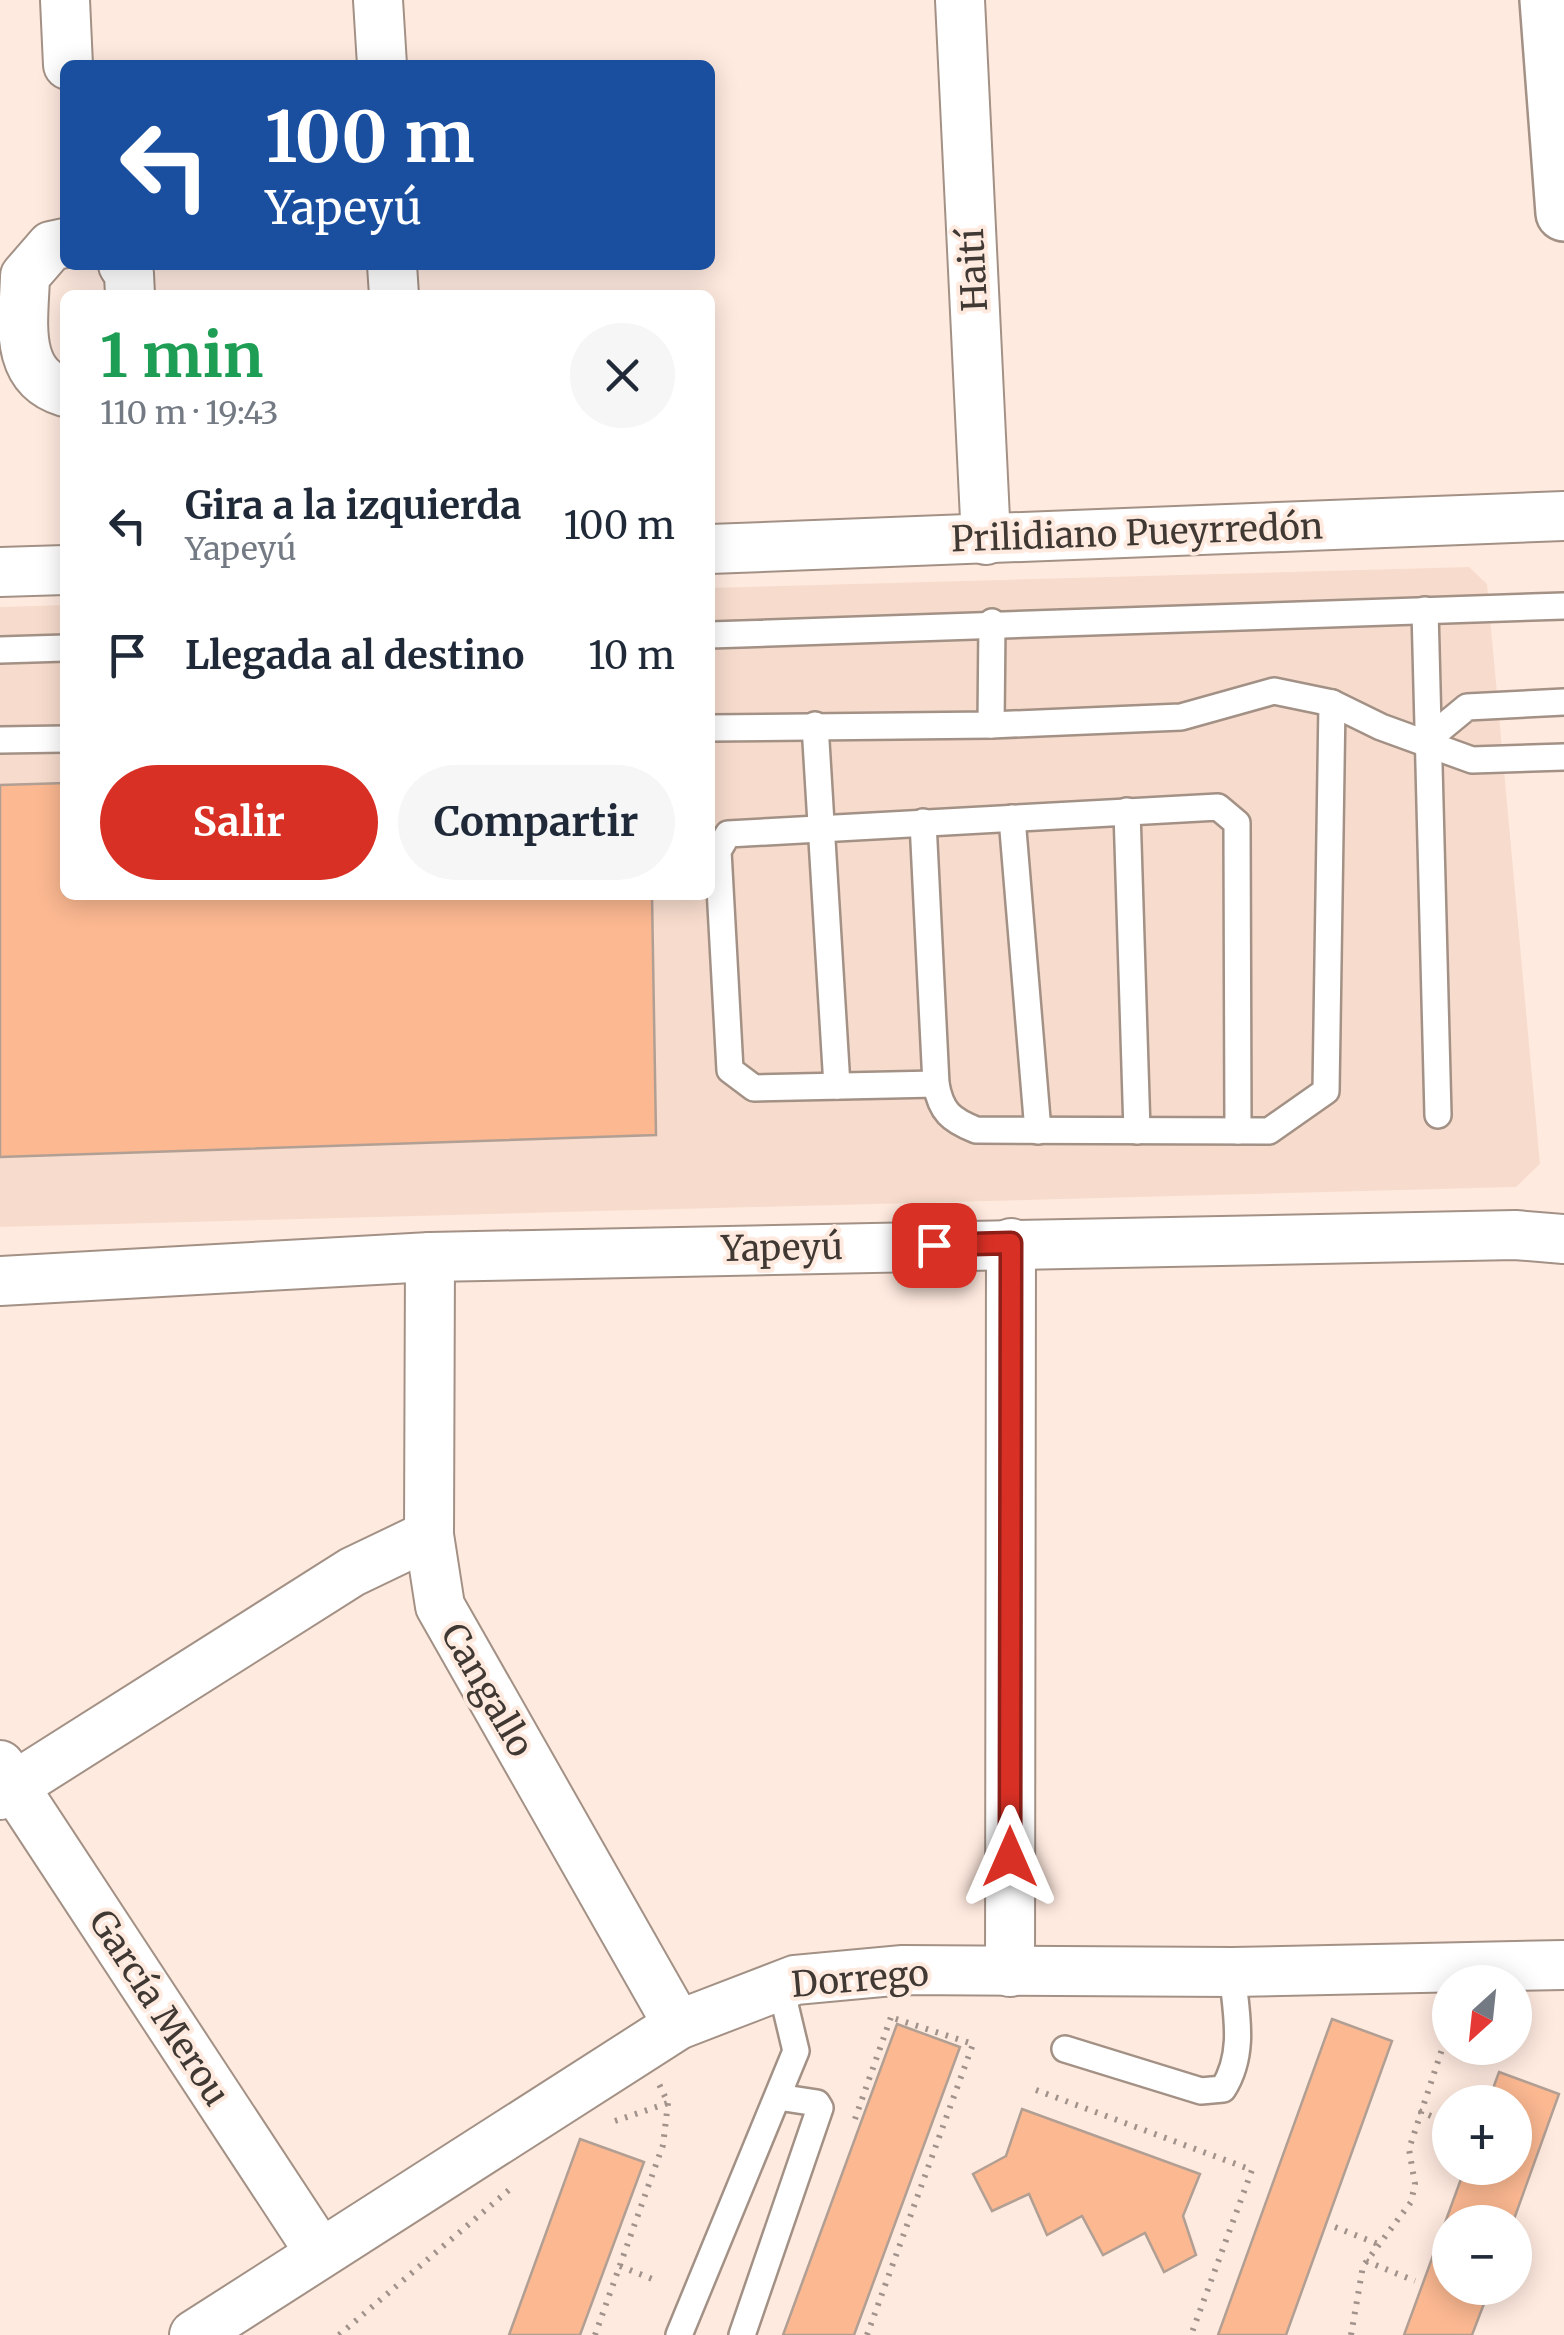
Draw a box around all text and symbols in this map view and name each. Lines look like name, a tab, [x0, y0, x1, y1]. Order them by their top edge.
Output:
text: 100 m	[265, 93, 475, 181]
icon: left	[100, 100, 230, 230]
text: Yapeyú	[265, 180, 422, 236]
street label: Haití	[949, 227, 997, 313]
text: 1 min	[100, 318, 263, 393]
button: close	[570, 323, 675, 428]
text: 110 m · 19:43	[100, 393, 278, 433]
text: Gira a la izquierda	[185, 482, 521, 529]
icon: left	[100, 498, 155, 553]
text: 100 m	[563, 502, 675, 549]
street label: Prilidiano Pueyrredón	[950, 505, 1324, 561]
text: Yapeyú	[185, 529, 297, 569]
icon: arrive	[100, 628, 155, 683]
text: Llegada al destino	[185, 632, 524, 679]
text: 10 m	[588, 632, 675, 679]
button: Salir	[100, 765, 378, 880]
button: Compartir	[398, 765, 675, 880]
pin	[892, 1203, 977, 1288]
icon: arrive	[907, 1218, 962, 1273]
street label: Yapeyú	[720, 1225, 843, 1271]
street label: Cangallo	[431, 1615, 543, 1765]
position arrow	[958, 1805, 1062, 1909]
street label: García Merou	[79, 1902, 239, 2114]
street label: Dorrego	[790, 1951, 930, 2007]
north arrow	[1432, 1965, 1532, 2065]
map controls	[1432, 1965, 1532, 2305]
button: +	[1432, 2085, 1532, 2185]
button: −	[1432, 2205, 1532, 2305]

